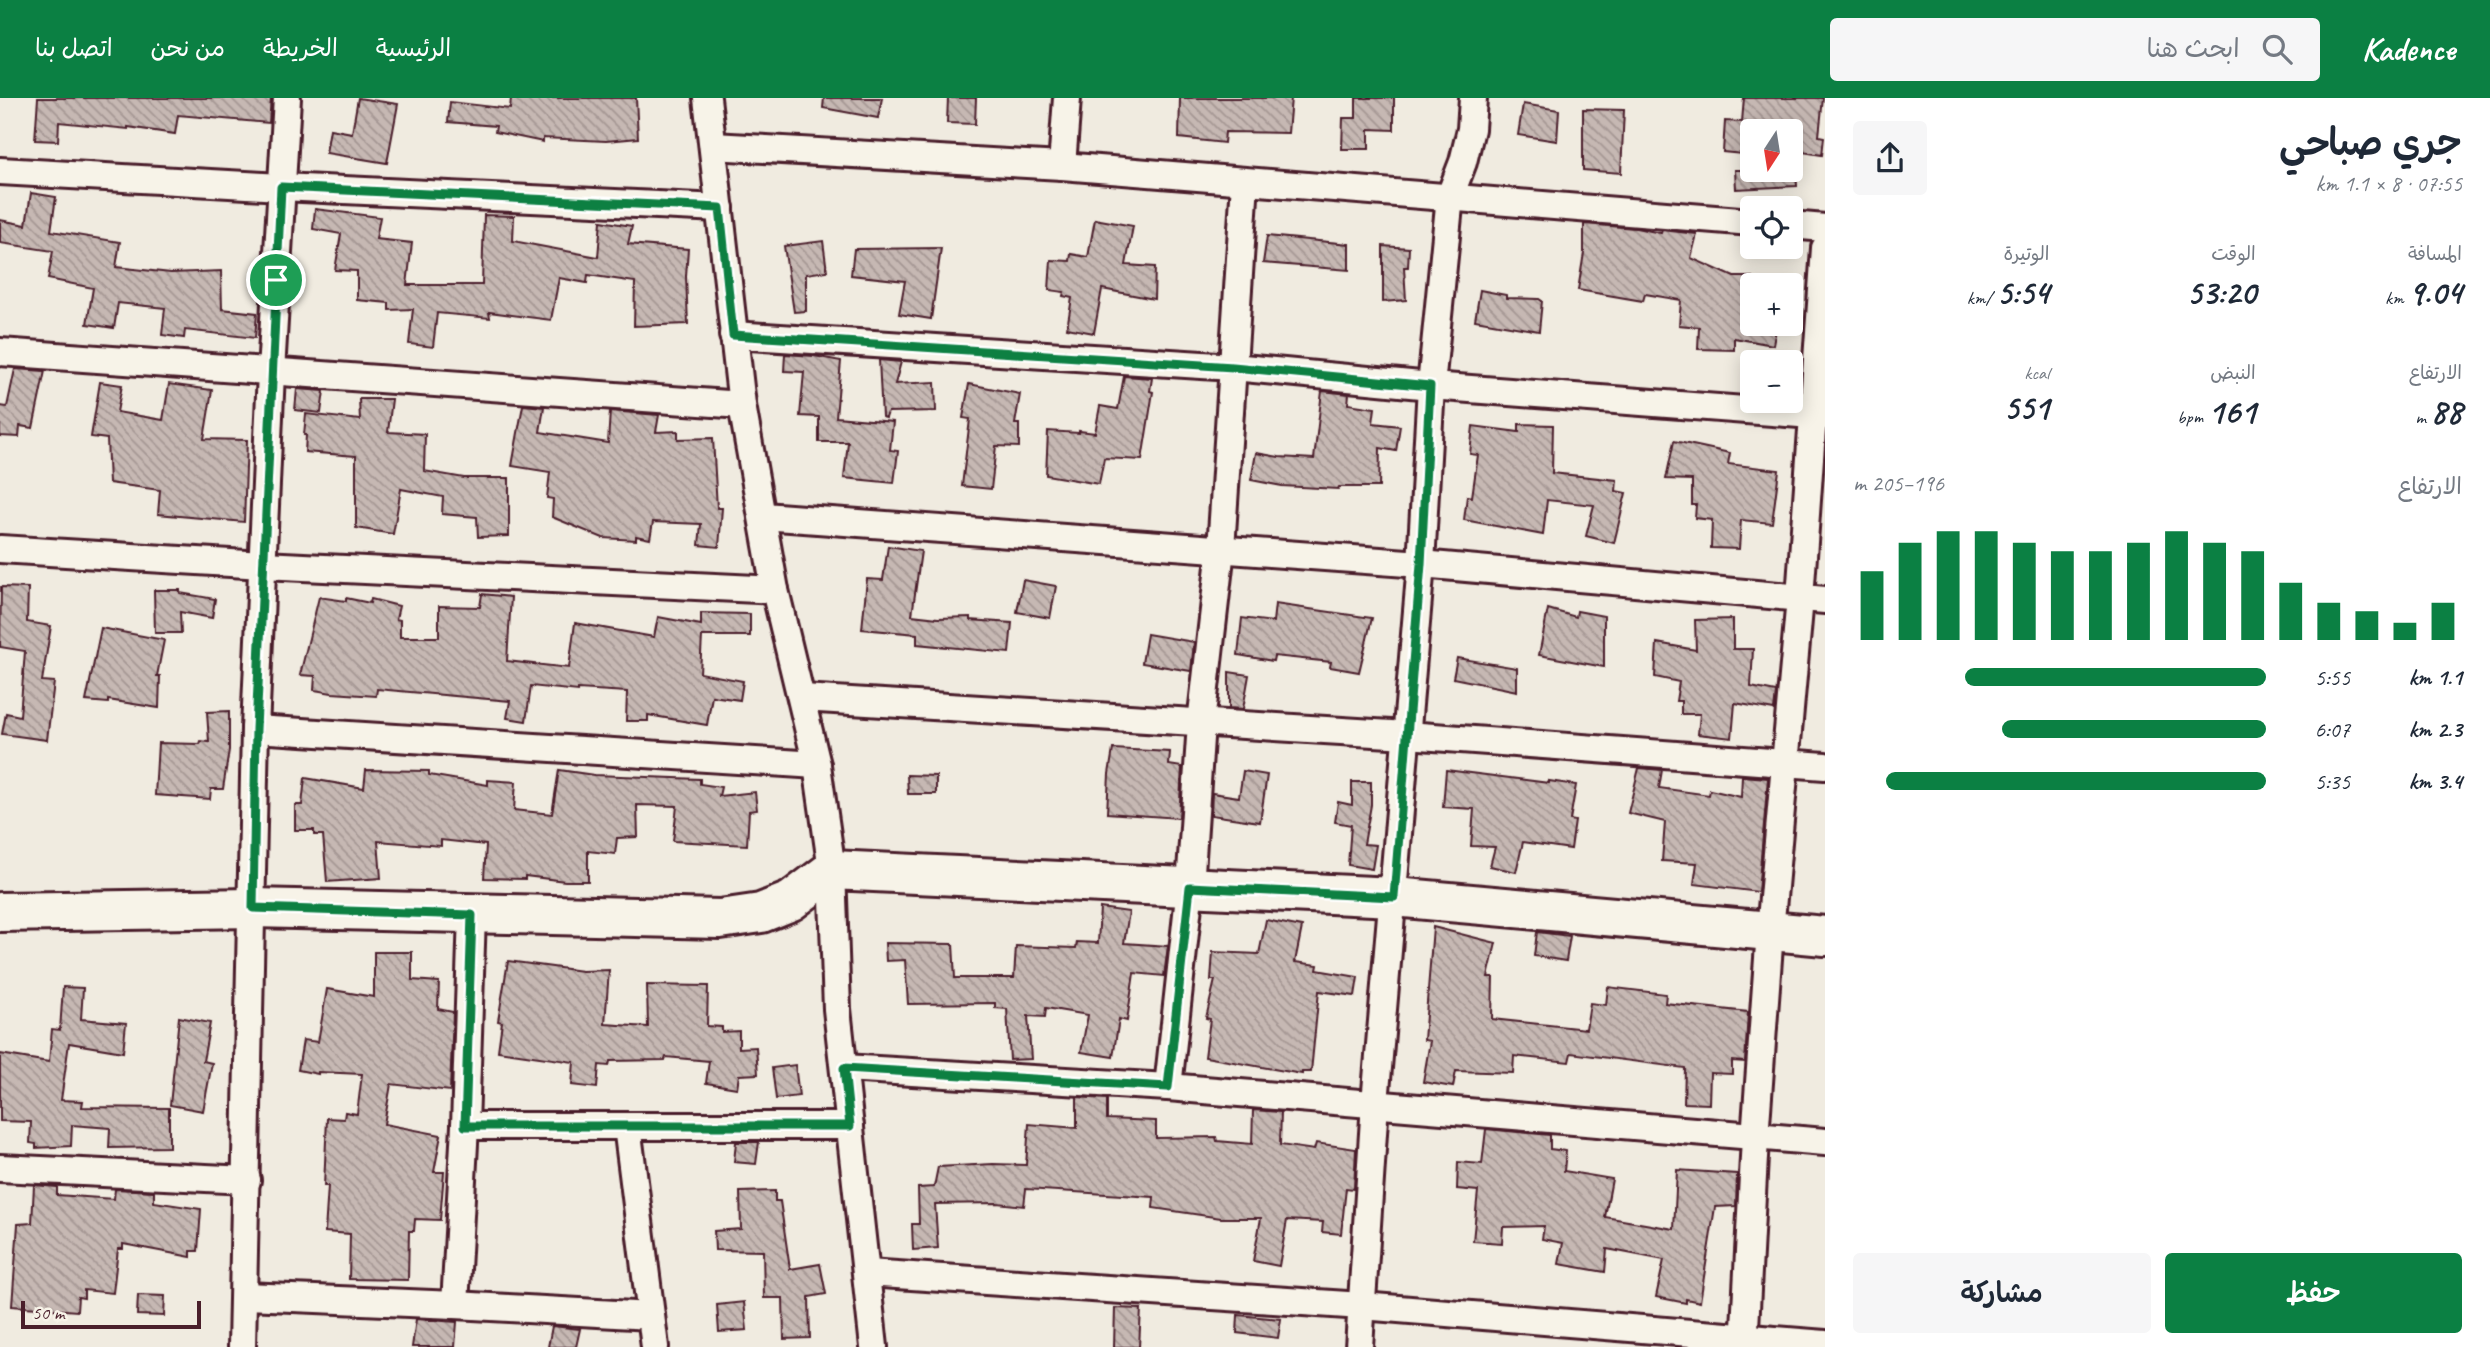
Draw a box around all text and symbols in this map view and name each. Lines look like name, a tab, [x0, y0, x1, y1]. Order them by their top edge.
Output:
search box	[1830, 18, 2320, 81]
text: Kadence	[2362, 28, 2455, 70]
icon: search	[2258, 30, 2296, 68]
text: ابحث هنا	[2147, 32, 2240, 65]
text: اتصل بنا	[35, 33, 113, 63]
text: من نحن	[151, 33, 225, 63]
text: الخريطة	[263, 33, 338, 63]
text: الرئيسية	[376, 33, 451, 63]
north arrow	[1740, 119, 1802, 182]
map controls	[1740, 119, 1803, 413]
text: جري صباحي	[2279, 119, 2462, 166]
button: share	[1853, 121, 1927, 195]
text: 07:55 · 8 × 1.1 km	[2316, 169, 2462, 198]
button: locate	[1740, 196, 1803, 259]
text: الوتيرة	[2003, 242, 2049, 266]
text: الوقت	[2211, 242, 2256, 266]
text: المسافة	[2408, 242, 2462, 266]
pin	[246, 250, 306, 310]
icon: arrive	[257, 261, 295, 299]
text: 5:54	[1996, 270, 2049, 315]
text: 53:20	[2186, 270, 2256, 315]
text: 9.04	[2408, 270, 2462, 315]
button: +	[1740, 273, 1803, 336]
text: /km	[1967, 286, 1996, 310]
text: km	[2385, 286, 2408, 310]
button: −	[1740, 350, 1803, 413]
text: kcal	[2024, 361, 2049, 385]
text: النبض	[2210, 361, 2256, 385]
text: الارتفاع	[2409, 361, 2462, 385]
text: 551	[2003, 385, 2049, 430]
text: 161	[2208, 389, 2256, 434]
text: 88	[2430, 389, 2462, 434]
text: bpm	[2177, 405, 2208, 429]
text: m	[2415, 405, 2430, 429]
text: 196–205 m	[1853, 469, 1944, 498]
text: الارتفاع	[2398, 472, 2462, 501]
text: 5:55	[2314, 663, 2350, 692]
text: 1.1 km	[2408, 663, 2462, 692]
text: 6:07	[2314, 715, 2350, 744]
text: 2.3 km	[2408, 715, 2462, 744]
text: 5:35	[2314, 767, 2350, 796]
text: 3.4 km	[2408, 767, 2462, 796]
button: مشاركة	[1853, 1253, 2151, 1333]
button: حفظ	[2165, 1253, 2462, 1333]
scale bar	[21, 1298, 201, 1330]
text: 50 m	[32, 1301, 64, 1325]

